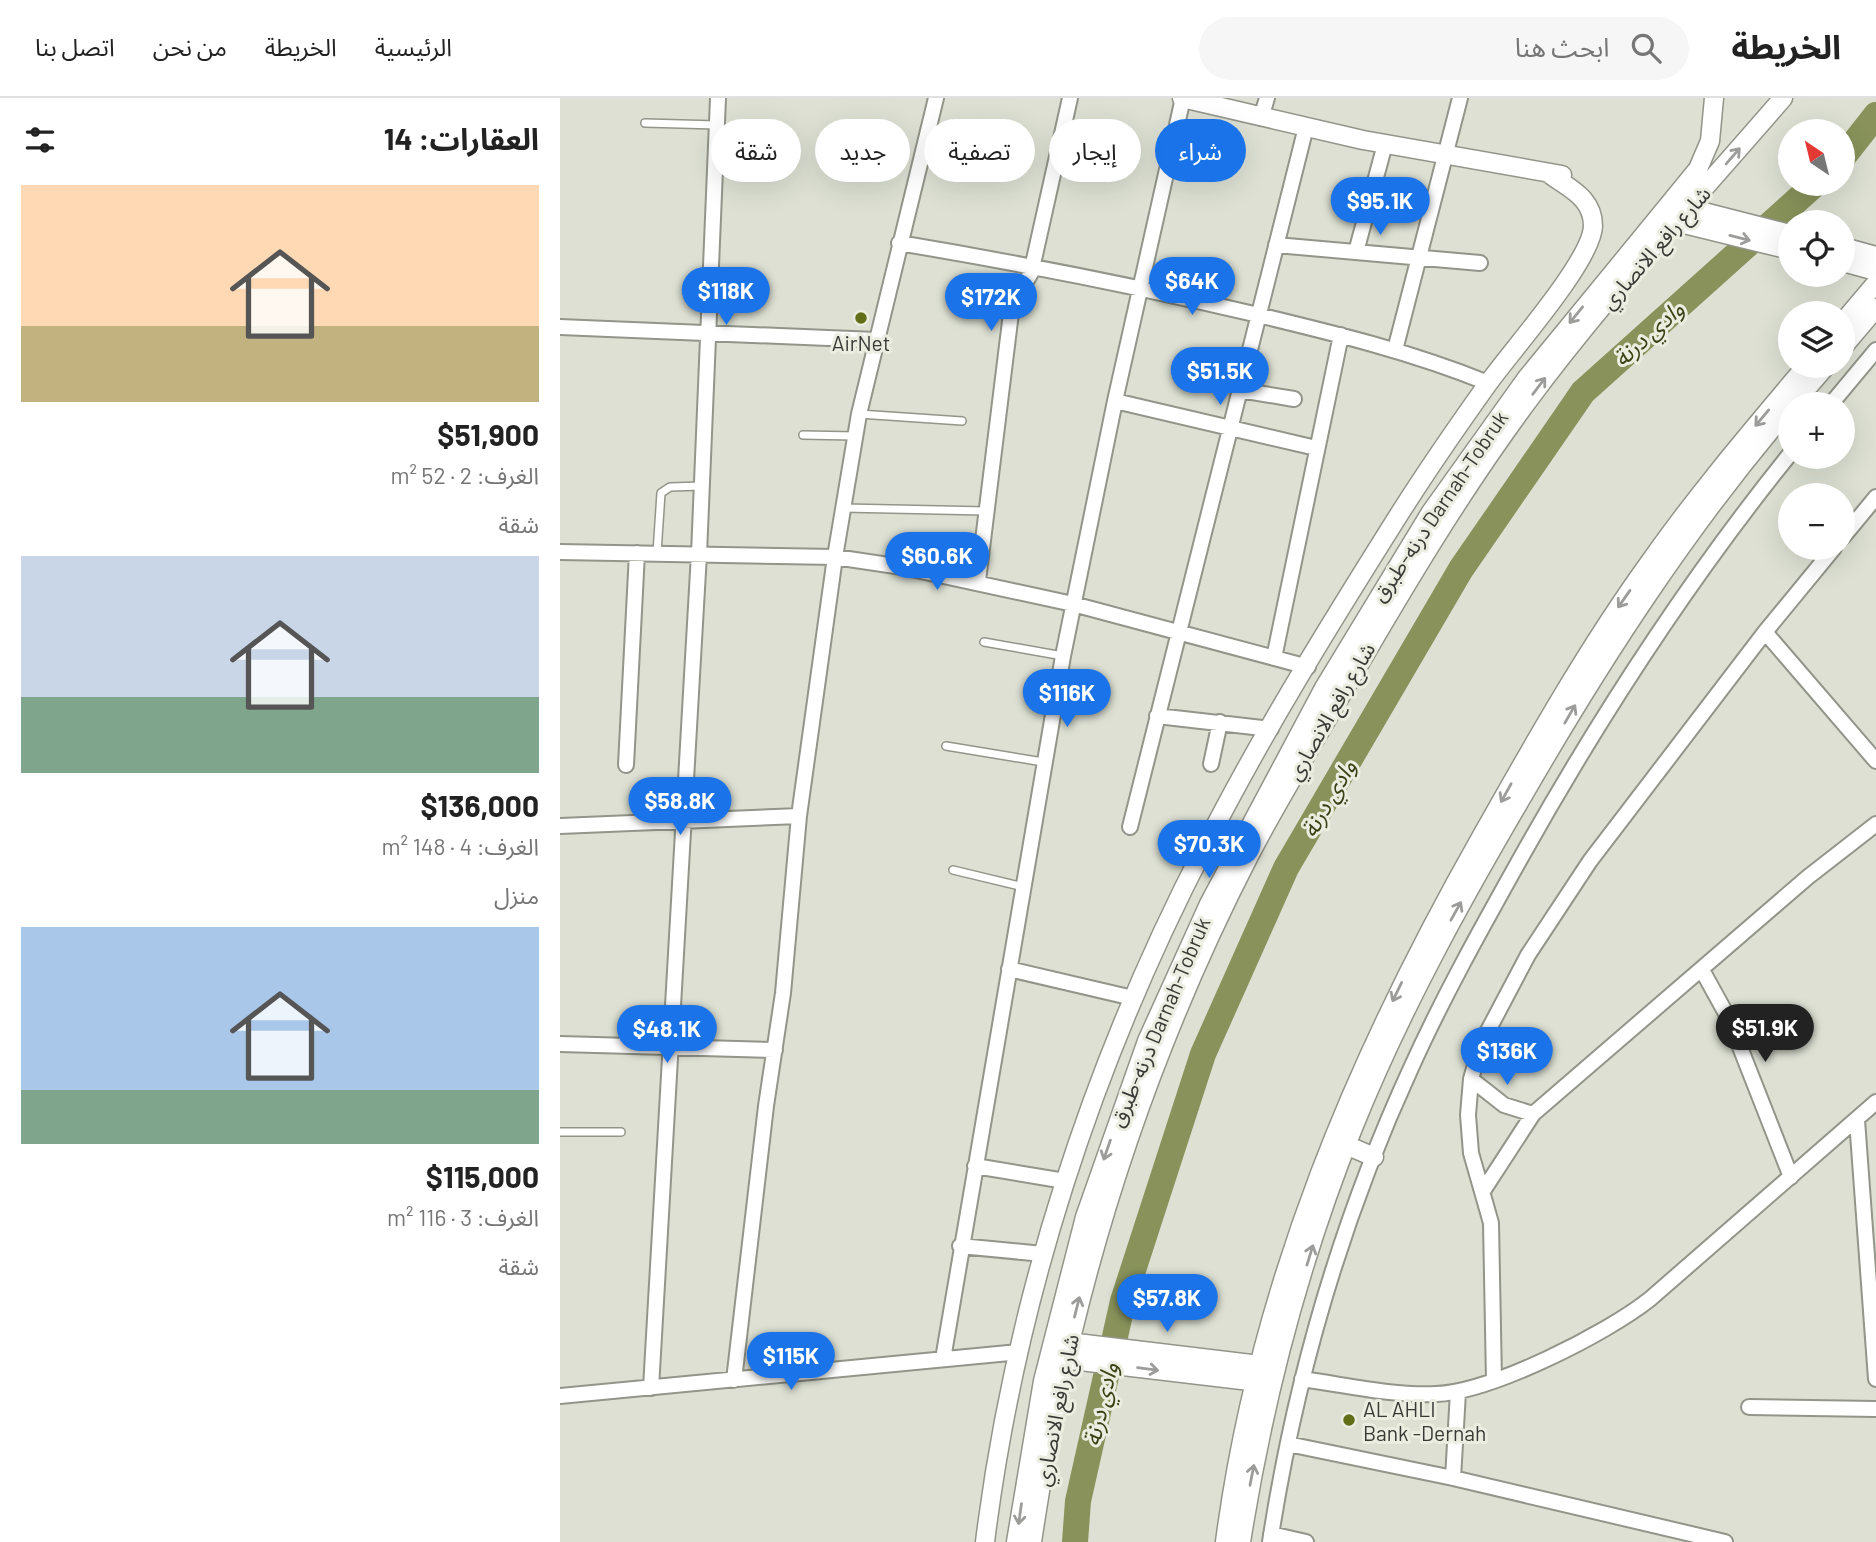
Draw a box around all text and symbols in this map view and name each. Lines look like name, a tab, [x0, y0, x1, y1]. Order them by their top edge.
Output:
search box	[1199, 17, 1689, 80]
text: الخريطة	[1731, 26, 1841, 66]
icon: search	[1627, 29, 1665, 67]
text: ابحث هنا	[1515, 31, 1609, 62]
text: اتصل بنا	[35, 32, 115, 61]
text: من نحن	[153, 32, 227, 61]
text: الخريطة	[265, 32, 337, 61]
text: الرئيسية	[375, 32, 452, 61]
chip: شقة	[711, 119, 801, 182]
chip: جديد	[815, 119, 910, 182]
chip: تصفية	[924, 119, 1035, 182]
chip: إيجار	[1049, 119, 1141, 182]
chip: شراء	[1155, 119, 1246, 182]
north arrow	[1778, 119, 1855, 196]
map controls	[1778, 119, 1855, 560]
text: العقارات: 14	[384, 120, 539, 156]
icon: filters	[21, 121, 59, 159]
one-way arrow	[1725, 148, 1741, 166]
pin: $95.1K	[1323, 178, 1437, 237]
street label: شارع رافع الانصاري	[1595, 180, 1719, 317]
text: $95.1K	[1347, 186, 1413, 214]
button: locate	[1778, 210, 1855, 287]
icon: home	[217, 231, 343, 357]
one-way arrow	[1728, 231, 1751, 245]
pin: $64K	[1151, 258, 1233, 317]
text: $64K	[1165, 266, 1219, 294]
pin: $118K	[677, 268, 775, 327]
pin: $172K	[942, 274, 1040, 333]
text: $118K	[698, 276, 754, 304]
text: $172K	[961, 282, 1021, 310]
water label: وادي درنة	[1607, 294, 1692, 376]
button: layers	[1778, 301, 1855, 378]
one-way arrow	[1568, 306, 1584, 324]
marker: AirNet	[853, 310, 869, 326]
place label: AirNet	[832, 330, 890, 355]
pin: $51.5K	[1163, 348, 1277, 407]
text: $51.5K	[1187, 356, 1253, 384]
one-way arrow	[1531, 377, 1546, 396]
button: +	[1778, 392, 1855, 469]
street label: درنه-طبرق Darnah-Tobruk	[1366, 406, 1513, 607]
one-way arrow	[1754, 408, 1770, 426]
text: $51,900	[437, 416, 539, 452]
text: الغرف: 2 · 52 m²	[390, 461, 539, 489]
button: −	[1778, 483, 1855, 560]
text: شقة	[498, 510, 539, 538]
pin: $60.6K	[880, 532, 994, 592]
text: $60.6K	[901, 541, 973, 569]
one-way arrow	[1617, 589, 1631, 608]
icon: home	[217, 602, 343, 728]
street label: شارع رافع الانصاري	[1281, 638, 1384, 787]
pin: $116K	[1018, 670, 1116, 729]
text: $116K	[1039, 678, 1095, 706]
one-way arrow	[1563, 704, 1577, 724]
water label: وادي درنة	[1295, 754, 1366, 844]
pin: $58.8K	[623, 778, 737, 837]
one-way arrow	[1499, 782, 1512, 803]
text: $58.8K	[644, 786, 716, 814]
text: $136,000	[420, 787, 539, 823]
pin: $70.3K	[1152, 820, 1266, 880]
text: $70.3K	[1174, 829, 1244, 857]
text: الغرف: 4 · 148 m²	[382, 832, 539, 860]
text: منزل	[494, 881, 539, 909]
one-way arrow	[1450, 901, 1464, 922]
street label: درنه-طبرق Darnah-Tobruk	[1103, 913, 1215, 1131]
icon: home	[217, 973, 343, 1099]
one-way arrow	[1389, 981, 1403, 1002]
pin: $51.9K	[1708, 1004, 1822, 1064]
pin: $48.1K	[610, 1006, 724, 1065]
text: $51.9K	[1732, 1013, 1798, 1041]
text: $48.1K	[633, 1014, 701, 1042]
pin: $136K	[1458, 1028, 1556, 1087]
text: $136K	[1477, 1036, 1537, 1064]
one-way arrow	[1100, 1139, 1112, 1161]
text: $115,000	[426, 1158, 539, 1194]
text: الغرف: 3 · 116 m²	[387, 1203, 539, 1231]
one-way arrow	[1304, 1244, 1317, 1266]
text: شقة	[498, 1252, 539, 1280]
pin: $57.8K	[1110, 1274, 1224, 1334]
text: $57.8K	[1133, 1283, 1201, 1311]
one-way arrow	[1071, 1296, 1085, 1319]
pin: $115K	[742, 1332, 840, 1392]
street label: شارع رافع الانصاري	[1029, 1332, 1088, 1489]
text: $115K	[763, 1341, 819, 1369]
water label: وادي درنة	[1077, 1360, 1128, 1450]
one-way arrow	[1137, 1363, 1159, 1376]
place label: AL AHLI Bank -Dernah	[1363, 1396, 1486, 1445]
marker: AL AHLI Bank -Dernah	[1341, 1412, 1357, 1428]
one-way arrow	[1246, 1464, 1259, 1487]
one-way arrow	[1013, 1502, 1026, 1525]

